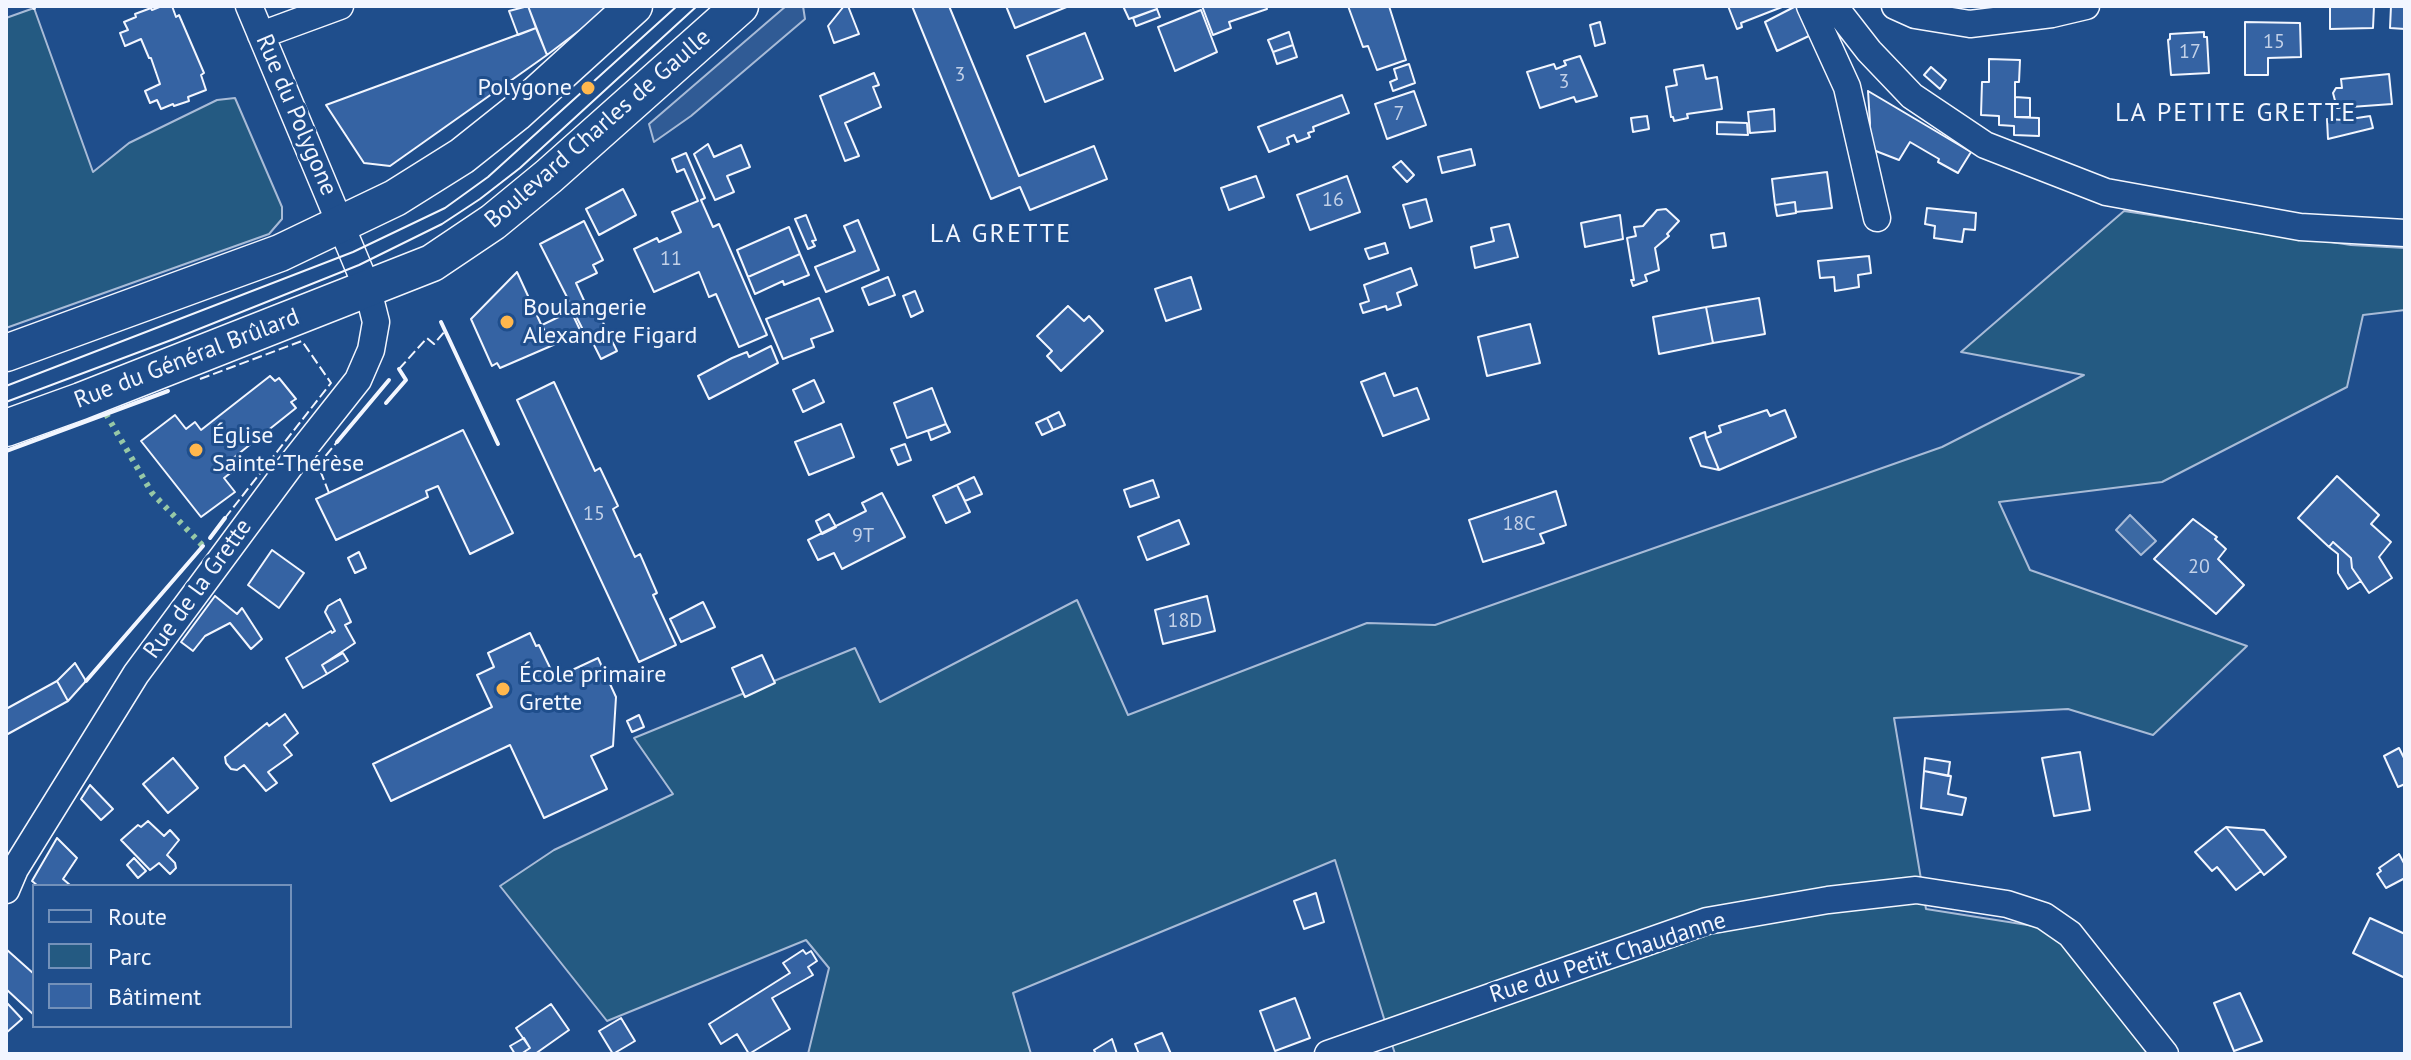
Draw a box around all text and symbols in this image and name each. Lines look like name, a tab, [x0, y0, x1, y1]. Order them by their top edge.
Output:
street label: Boulevard Charles de Gaulle	[479, 23, 717, 235]
street label: Rue du Polygone	[249, 30, 343, 200]
house number: 15	[2263, 30, 2285, 54]
house number: 17	[2179, 40, 2201, 64]
house number: 3	[955, 63, 965, 87]
house number: 3	[1559, 70, 1569, 94]
place label: Polygone	[478, 74, 572, 102]
marker: Polygone	[579, 79, 597, 97]
district label: LA PETITE GRETTE	[2115, 98, 2357, 130]
house number: 7	[1394, 102, 1404, 126]
house number: 16	[1322, 188, 1344, 212]
district label: LA GRETTE	[930, 219, 1072, 251]
house number: 11	[660, 247, 682, 271]
place label: Boulangerie Alexandre Figard	[523, 294, 697, 350]
street label: Rue du Général Brûlard	[70, 303, 304, 415]
marker: Boulangerie Alexandre Figard	[498, 313, 516, 331]
place label: Église Sainte-Thérèse	[212, 422, 364, 478]
marker: Église Sainte-Thérèse	[187, 441, 205, 459]
house number: 15	[583, 502, 605, 526]
house number: 18C	[1502, 512, 1536, 536]
street label: Rue de la Grette	[138, 514, 258, 664]
house number: 9T	[852, 524, 874, 548]
house number: 20	[2188, 555, 2210, 579]
house number: 18D	[1168, 609, 1202, 633]
place label: École primaire Grette	[519, 661, 666, 717]
marker: École primaire Grette	[494, 680, 512, 698]
legend	[32, 884, 292, 1028]
text: Route	[108, 901, 167, 932]
street label: Rue du Petit Chaudanne	[1486, 906, 1730, 1010]
text: Parc	[108, 941, 151, 972]
text: Bâtiment	[108, 981, 201, 1012]

